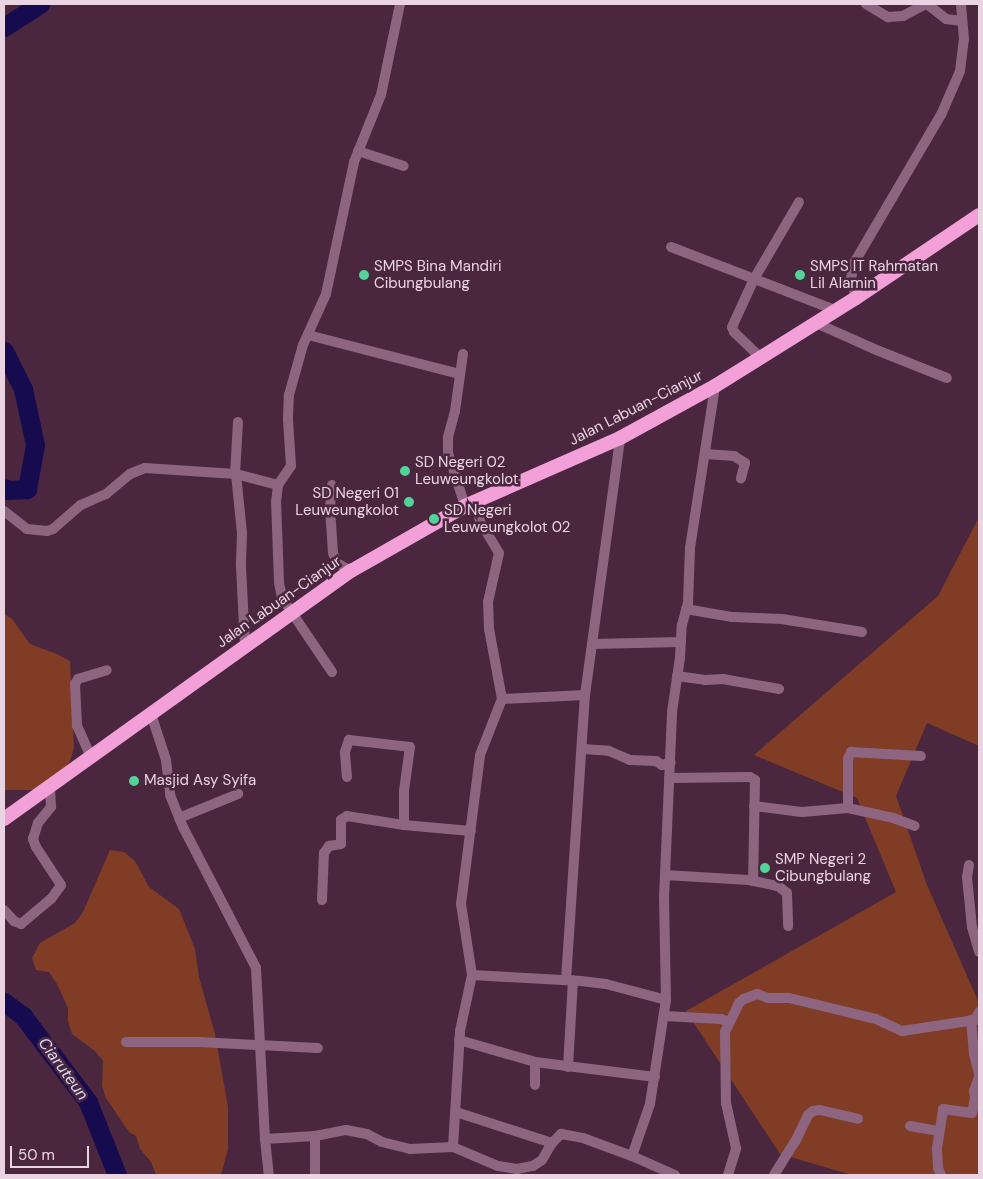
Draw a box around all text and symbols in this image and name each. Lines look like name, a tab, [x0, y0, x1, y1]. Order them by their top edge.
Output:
place label: SMPS Bina Mandiri Cibungbulang	[374, 257, 502, 292]
place label: SMPS IT Rahmatan Lil Alamin	[810, 257, 938, 292]
marker: SMPS Bina Mandiri Cibungbulang	[358, 269, 370, 281]
marker: SMPS IT Rahmatan Lil Alamin	[794, 269, 806, 281]
street label: Jalan Labuan-Cianjur	[566, 366, 706, 450]
place label: SD Negeri 02 Leuweungkolot	[415, 453, 519, 488]
marker: SD Negeri 02 Leuweungkolot	[399, 465, 411, 477]
place label: SD Negeri 01 Leuweungkolot	[295, 484, 399, 519]
marker: SD Negeri 01 Leuweungkolot	[403, 496, 415, 508]
place label: SD Negeri Leuweungkolot 02	[444, 501, 570, 536]
marker: SD Negeri Leuweungkolot 02	[428, 513, 440, 525]
street label: Jalan Labuan-Cianjur	[213, 552, 345, 652]
place label: Masjid Asy Syifa	[144, 772, 256, 790]
marker: Masjid Asy Syifa	[128, 775, 140, 787]
place label: SMP Negeri 2 Cibungbulang	[775, 850, 871, 885]
marker: SMP Negeri 2 Cibungbulang	[759, 862, 771, 874]
water label: Ciaruteun	[34, 1034, 92, 1104]
scale bar	[12, 1136, 91, 1168]
text: 50 m	[18, 1145, 55, 1165]

